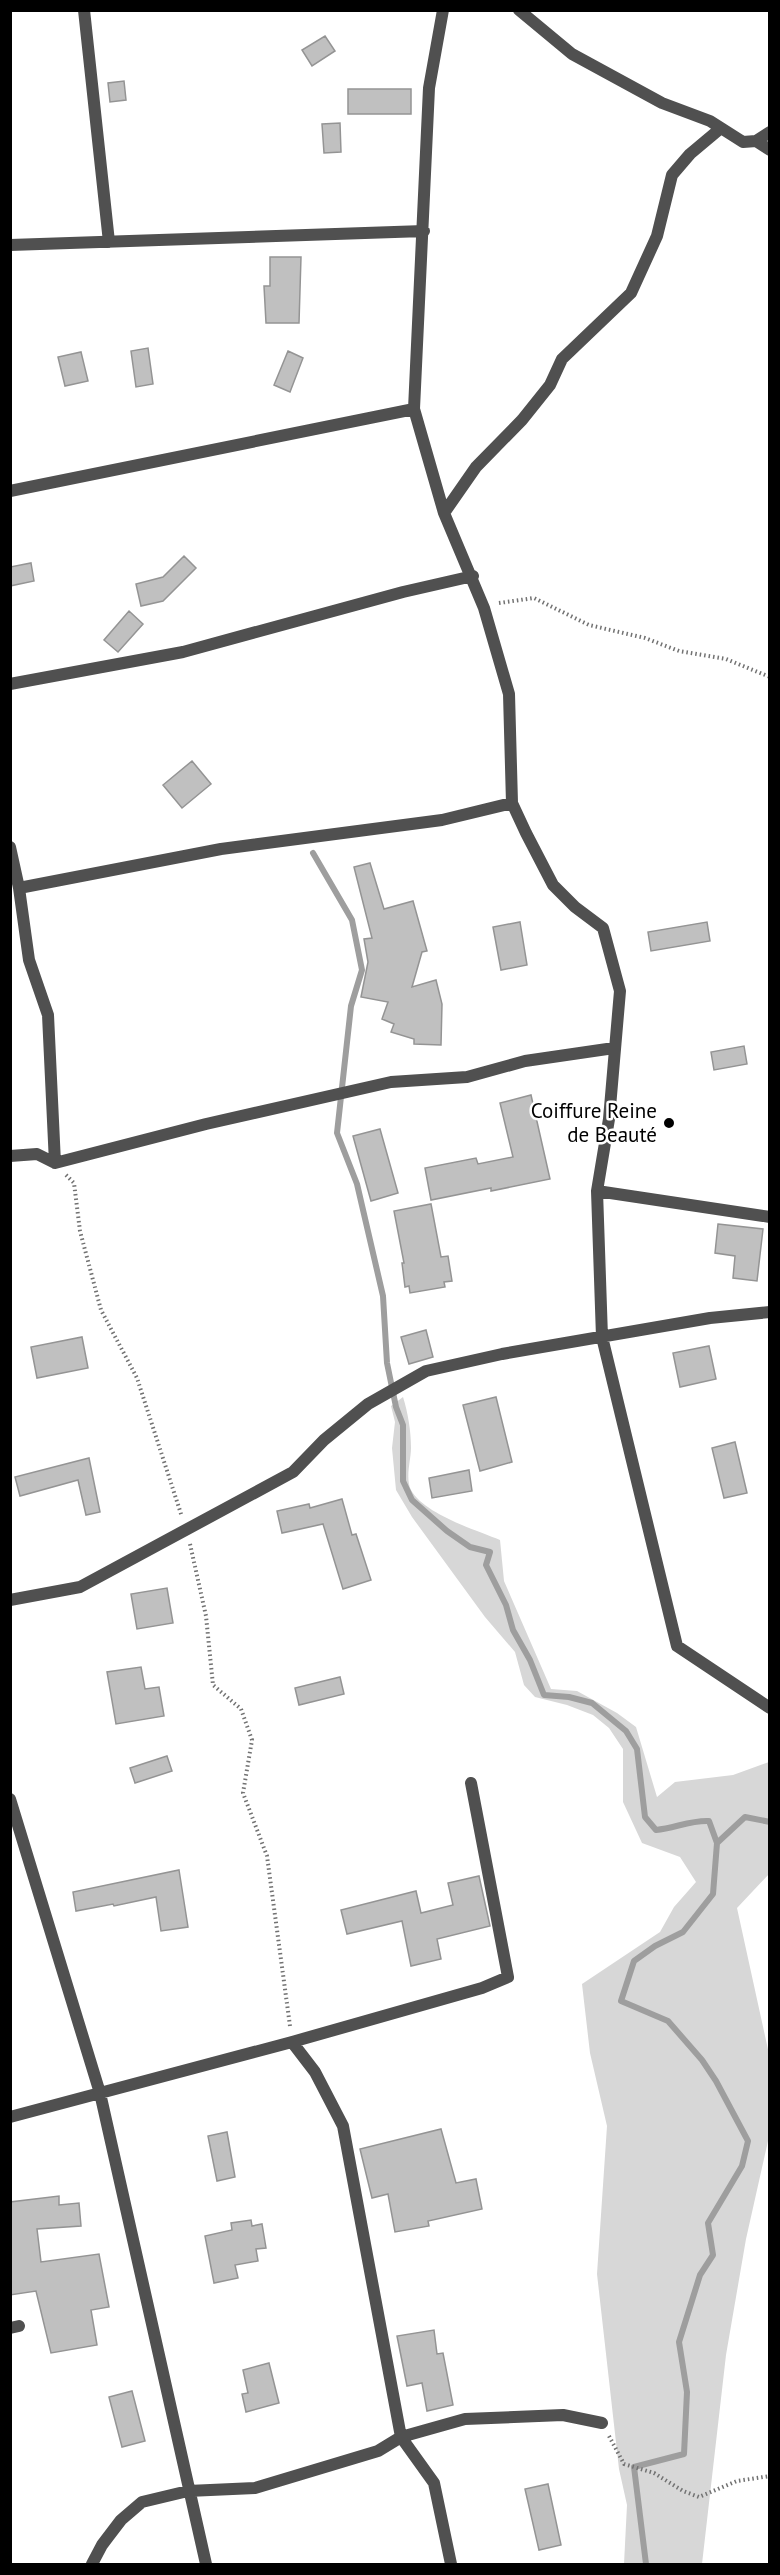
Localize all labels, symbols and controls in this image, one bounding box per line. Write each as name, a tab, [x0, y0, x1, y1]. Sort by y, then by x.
place label: Coiffure Reine de Beauté	[531, 1097, 657, 1148]
marker: Coiffure Reine de Beauté	[662, 1116, 676, 1130]

